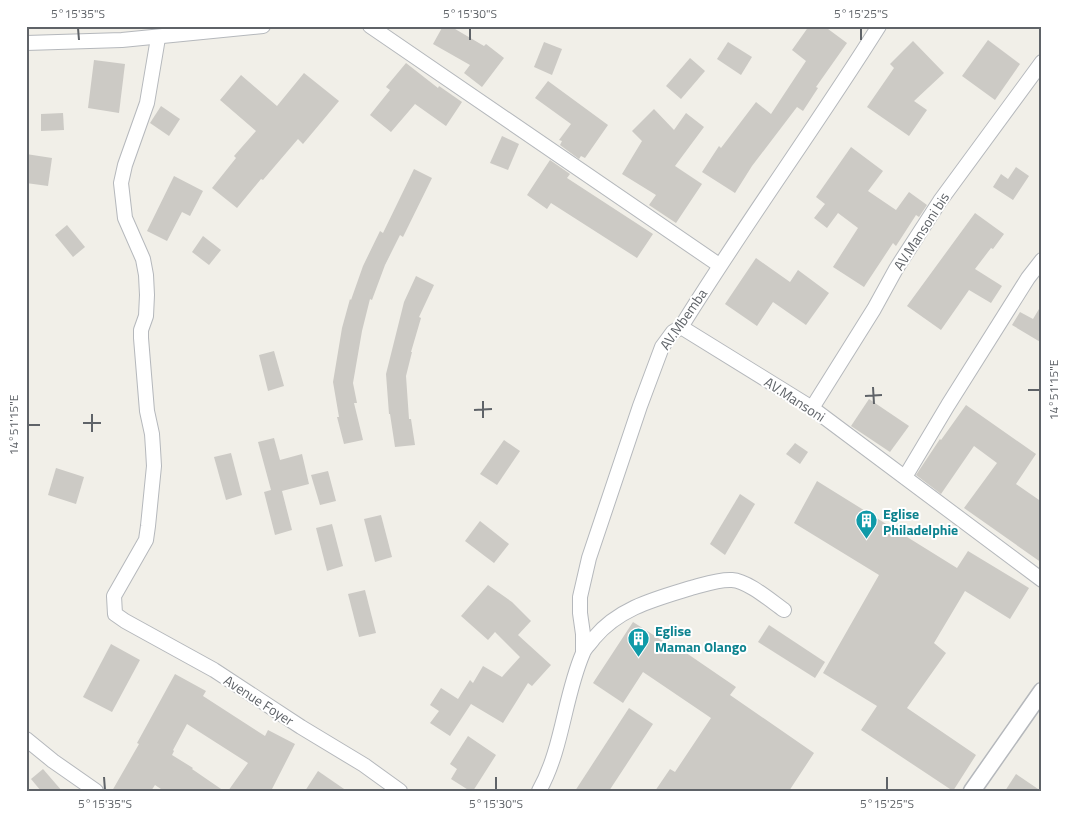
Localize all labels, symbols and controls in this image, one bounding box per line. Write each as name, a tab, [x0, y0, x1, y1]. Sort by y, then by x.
text: 5°15'35"S	[51, 4, 105, 23]
text: 5°15'30"S	[443, 4, 497, 23]
text: 5°15'25"S	[834, 4, 888, 23]
street label: AV.Mansoni bis	[888, 188, 954, 274]
street label: AV.Mbemba	[654, 284, 712, 354]
text: 14°51'15"E	[1044, 359, 1063, 420]
street label: AV.Mansoni	[760, 371, 830, 427]
text: 14°51'15"E	[4, 394, 23, 455]
place label: Eglise Philadelphie	[883, 503, 958, 540]
building icon: Eglise Philadelphie	[855, 509, 879, 540]
place label: Eglise Maman Olango	[655, 620, 747, 657]
building icon: Eglise Maman Olango	[627, 626, 651, 657]
street label: Avenue Foyer	[220, 669, 298, 731]
text: 5°15'35"S	[78, 794, 132, 813]
text: 5°15'30"S	[469, 794, 523, 813]
text: 5°15'25"S	[860, 794, 914, 813]

